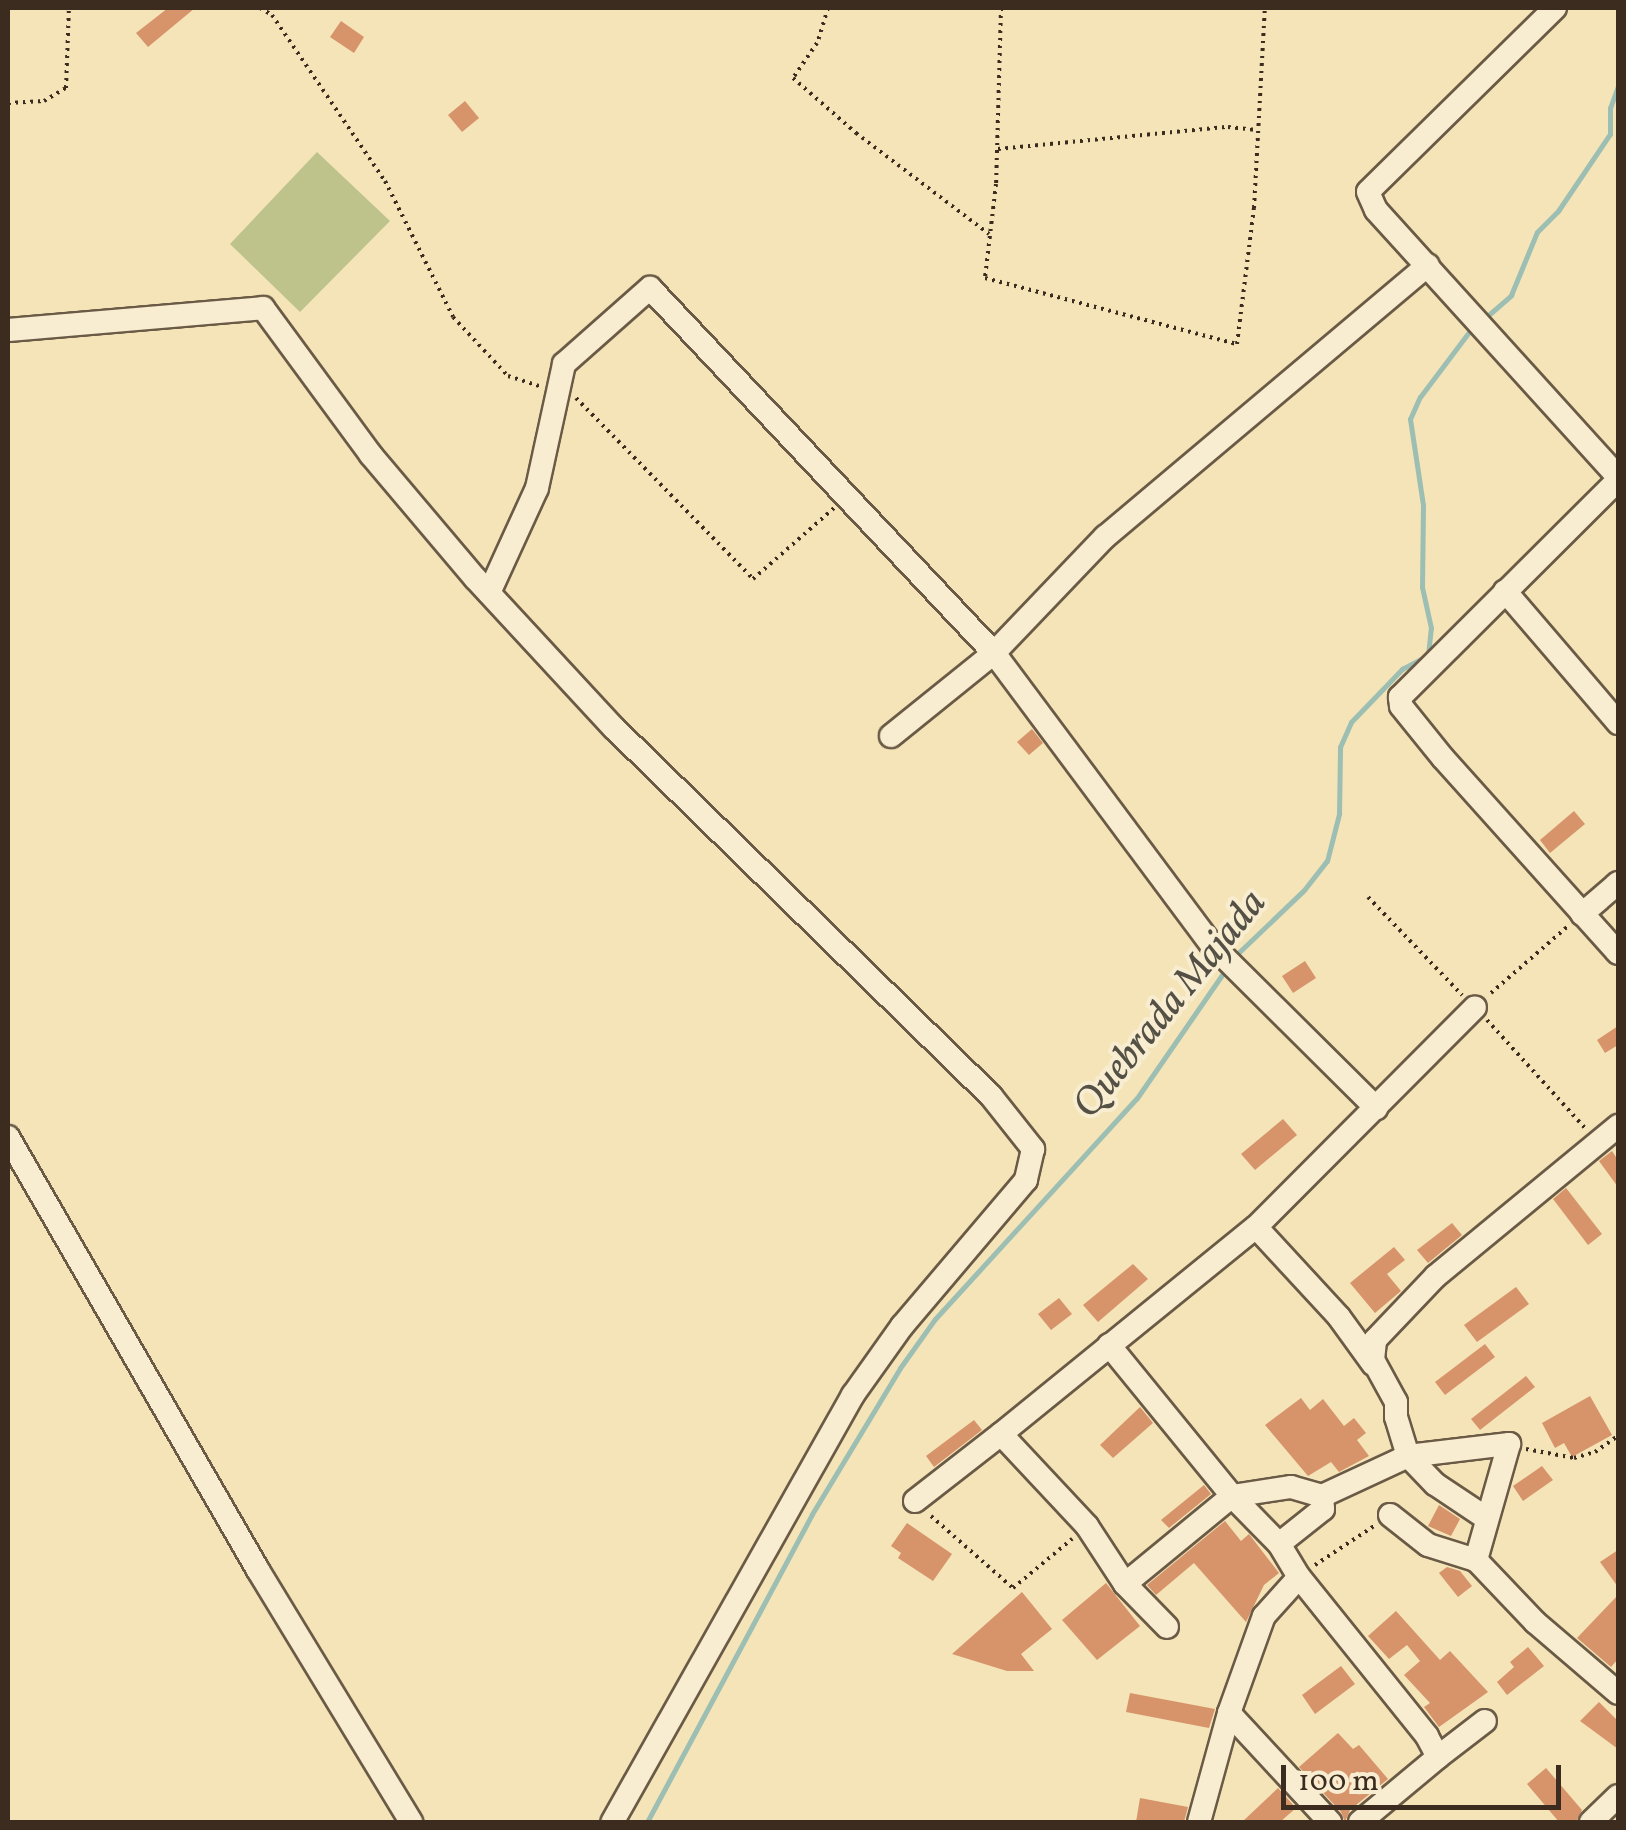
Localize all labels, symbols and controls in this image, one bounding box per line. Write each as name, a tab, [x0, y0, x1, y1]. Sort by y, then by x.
water label: Quebrada Majada	[1064, 881, 1278, 1129]
scale bar	[1286, 1745, 1566, 1807]
text: 100 m	[1298, 1761, 1379, 1803]

